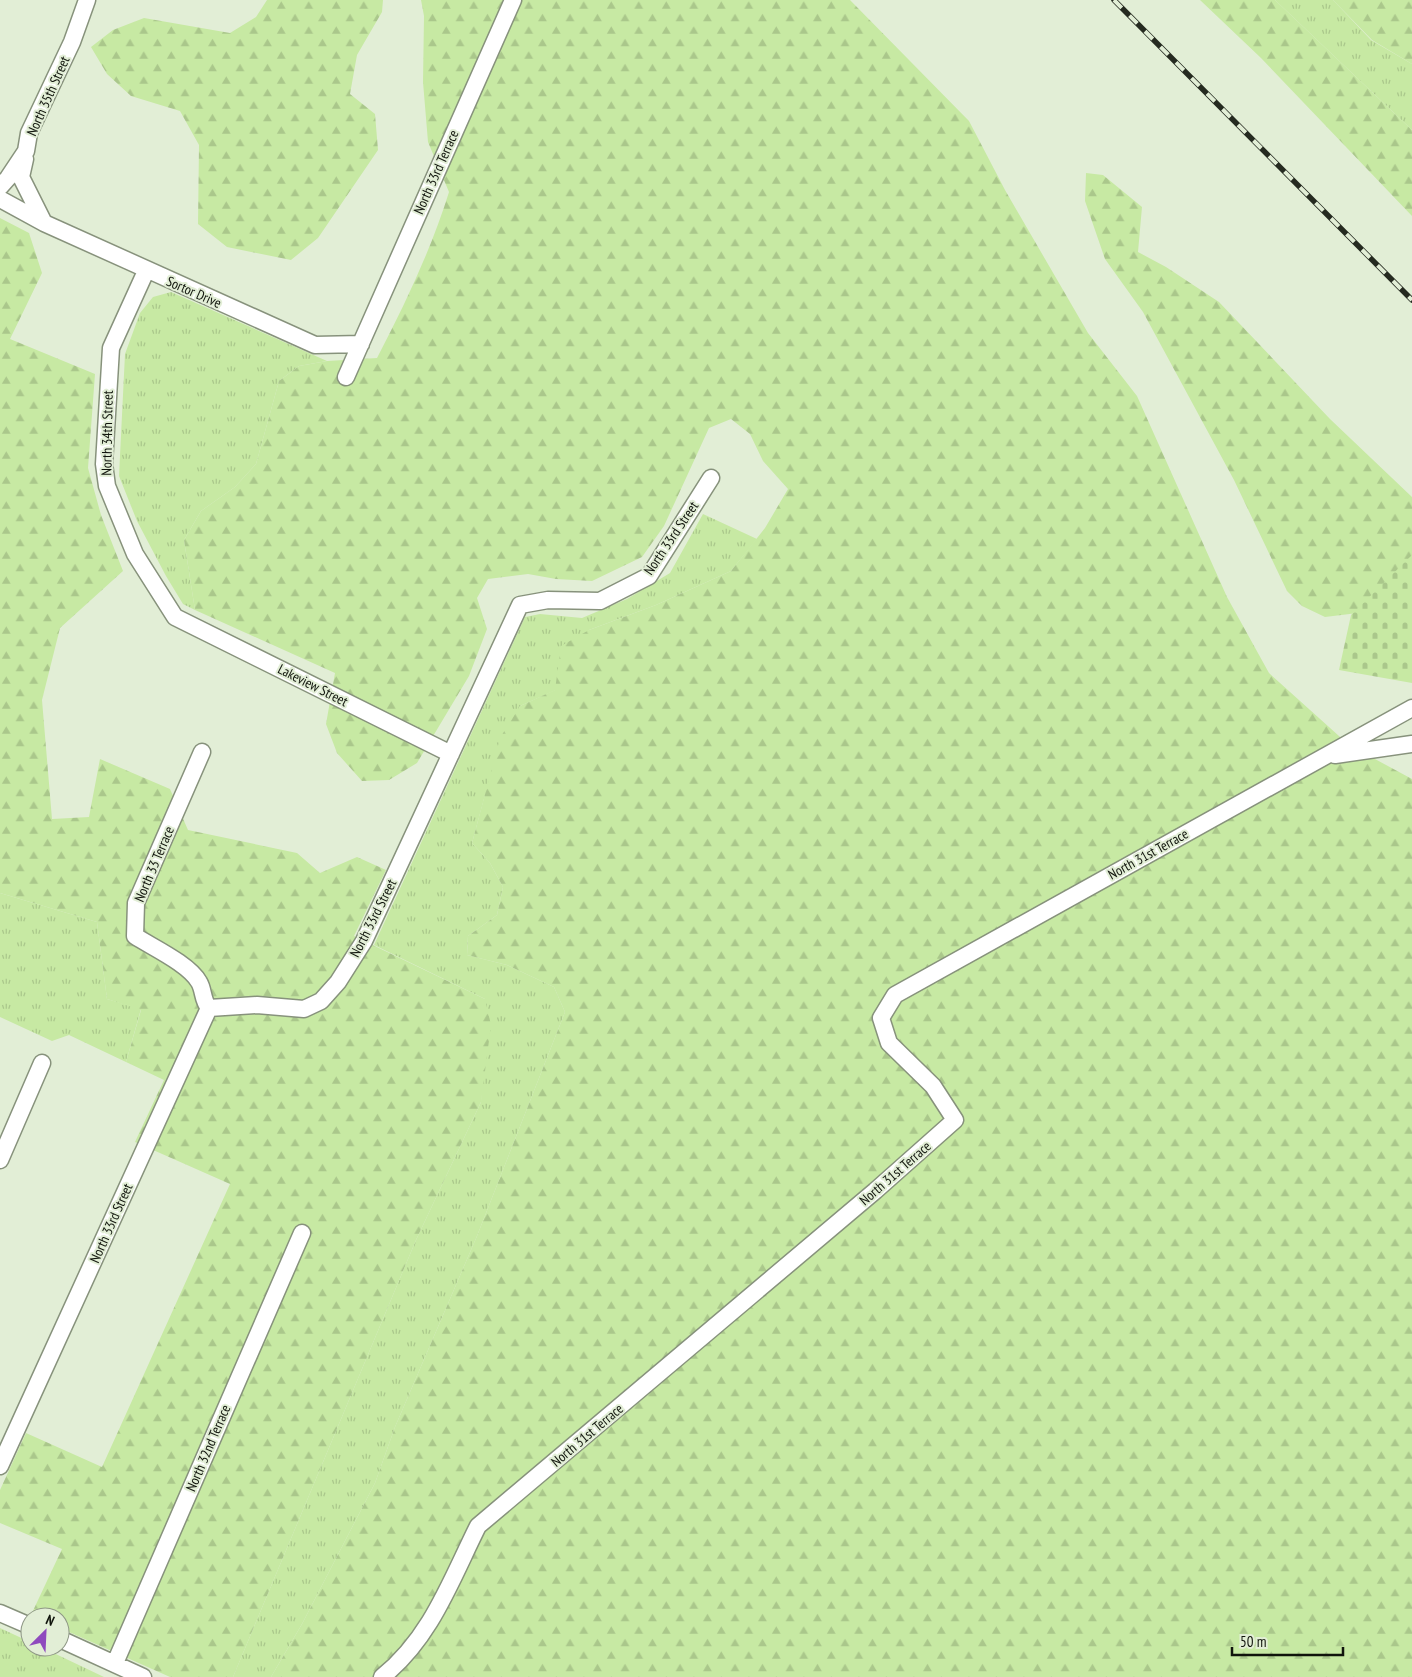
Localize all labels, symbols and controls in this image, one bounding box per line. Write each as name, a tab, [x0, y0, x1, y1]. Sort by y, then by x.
street label: North 35th Street	[22, 53, 74, 139]
street label: North 33rd Terrace	[409, 127, 463, 217]
street label: Sortor Drive	[164, 272, 224, 312]
street label: North 34th Street	[97, 390, 117, 476]
street label: North 33rd Street	[640, 498, 702, 578]
street label: Lakeview Street	[275, 660, 351, 710]
street label: North 33 Terrace	[130, 823, 178, 904]
street label: North 31st Terrace	[1105, 824, 1191, 883]
street label: North 33rd Street	[346, 876, 400, 960]
street label: North 31st Terrace	[856, 1137, 935, 1209]
street label: North 33rd Street	[85, 1180, 137, 1266]
street label: North 31st Terrace	[547, 1399, 627, 1470]
street label: North 32nd Terrace	[182, 1402, 234, 1494]
north arrow	[20, 1607, 70, 1657]
text: N	[43, 1610, 57, 1630]
scale bar	[1232, 1624, 1343, 1656]
text: 50 m	[1240, 1632, 1266, 1651]

